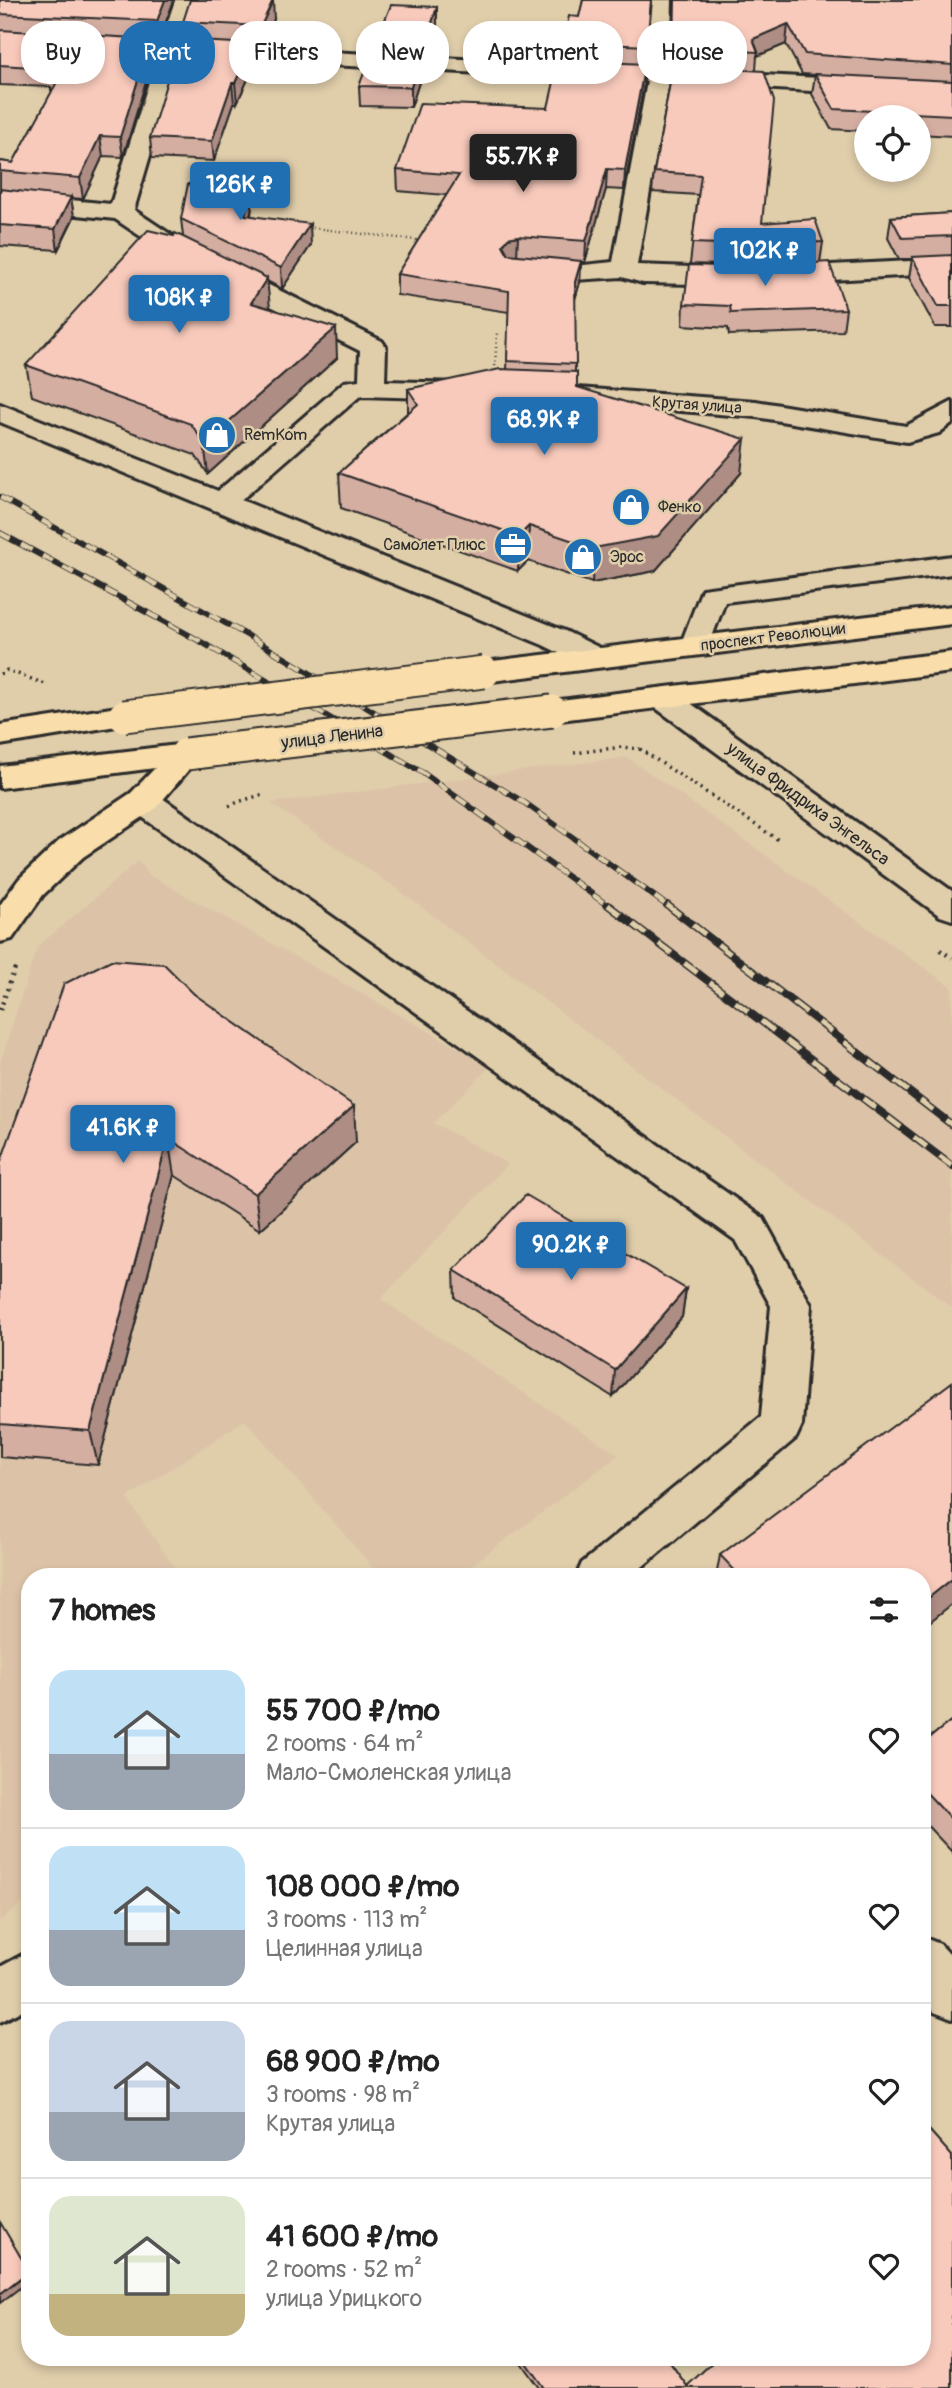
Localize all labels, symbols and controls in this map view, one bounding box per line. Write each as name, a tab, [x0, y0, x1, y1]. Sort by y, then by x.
chip: Buy	[21, 21, 105, 84]
chip: Rent	[119, 21, 215, 84]
chip: Filters	[229, 21, 342, 84]
chip: New	[356, 21, 449, 84]
chip: Apartment	[463, 21, 623, 84]
chip: House	[637, 21, 747, 84]
map controls	[854, 105, 931, 182]
button: locate	[854, 105, 931, 182]
pin: 55.7K ₽	[458, 134, 588, 194]
text: 55.7K ₽	[486, 142, 560, 171]
pin: 126K ₽	[183, 162, 297, 222]
text: 126K ₽	[206, 170, 274, 199]
pin: 102K ₽	[708, 229, 822, 288]
text: 102K ₽	[730, 236, 800, 265]
pin: 108K ₽	[122, 276, 236, 335]
text: 108K ₽	[145, 283, 213, 312]
street label: Крутая улица	[651, 392, 743, 418]
pin: 68.9K ₽	[479, 398, 609, 457]
text: 68.9K ₽	[507, 405, 581, 434]
shop icon: RemKom	[196, 414, 238, 456]
place label: RemKom	[244, 425, 307, 445]
shop icon: Фенко	[610, 486, 652, 528]
place label: Фенко	[658, 497, 702, 517]
office icon: Самолет Плюс	[492, 524, 534, 566]
place label: Самолет Плюс	[383, 535, 486, 555]
shop icon: Эрос	[562, 536, 604, 578]
place label: Эрос	[610, 547, 644, 567]
street label: проспект Революции	[699, 618, 847, 656]
street label: улица Ленина	[279, 719, 384, 755]
street label: улица Фридриха Энгельса	[721, 737, 894, 871]
pin: 41.6K ₽	[58, 1106, 188, 1165]
text: 41.6K ₽	[86, 1113, 160, 1142]
pin: 90.2K ₽	[506, 1222, 636, 1282]
text: 90.2K ₽	[532, 1230, 610, 1259]
icon: filters	[865, 1591, 903, 1629]
text: 7 homes	[49, 1592, 156, 1629]
text: 55 700 ₽/mo	[266, 1692, 440, 1729]
icon: home	[105, 1698, 189, 1782]
icon: heart	[865, 1721, 903, 1759]
text: 2 rooms · 64 m²	[266, 1729, 423, 1758]
text: Мало-Смоленская улица	[266, 1758, 511, 1787]
text: 108 000 ₽/mo	[266, 1868, 459, 1905]
icon: home	[105, 1874, 189, 1958]
icon: heart	[865, 1897, 903, 1935]
text: 3 rooms · 113 m²	[266, 1905, 427, 1934]
text: Целинная улица	[266, 1934, 423, 1963]
text: 68 900 ₽/mo	[266, 2043, 440, 2080]
icon: home	[105, 2049, 189, 2133]
icon: heart	[865, 2072, 903, 2110]
text: 3 rooms · 98 m²	[266, 2080, 420, 2109]
text: Крутая улица	[266, 2109, 395, 2138]
text: 41 600 ₽/mo	[266, 2218, 438, 2255]
icon: home	[105, 2224, 189, 2308]
icon: heart	[865, 2247, 903, 2285]
text: 2 rooms · 52 m²	[266, 2255, 422, 2284]
text: улица Урицкого	[266, 2284, 422, 2313]

